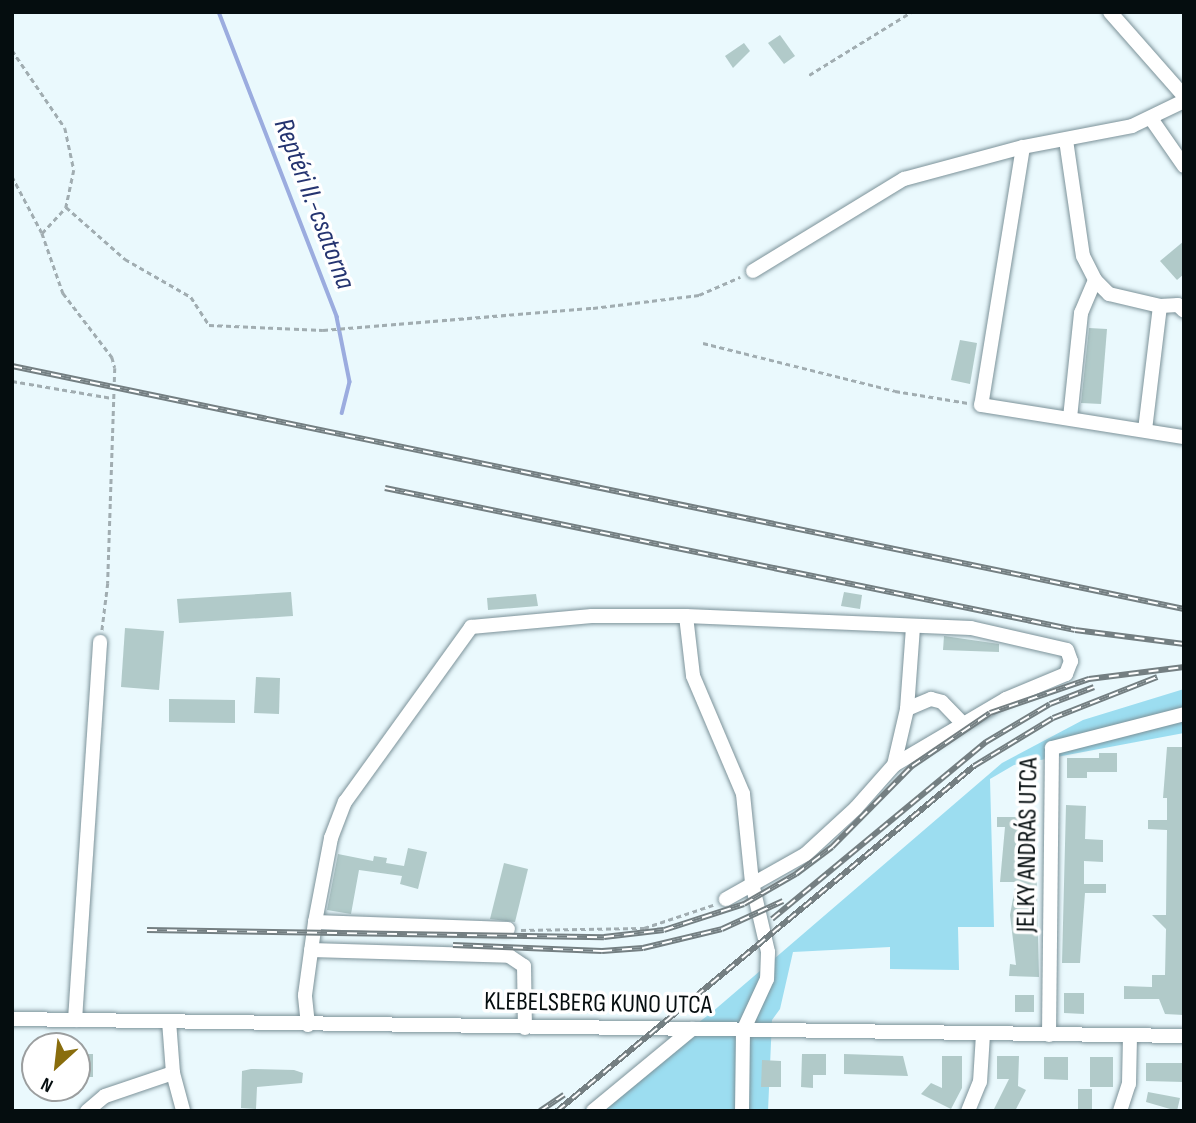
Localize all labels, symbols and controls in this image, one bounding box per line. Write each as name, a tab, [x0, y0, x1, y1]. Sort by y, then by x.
water label: Reptéri II.-csatorna	[266, 114, 362, 294]
street label: JELKY ANDRÁS UTCA	[1011, 757, 1045, 933]
street label: KLEBELSBERG KUNO UTCA	[484, 986, 712, 1022]
north arrow	[21, 1032, 91, 1102]
text: N	[37, 1072, 57, 1097]

